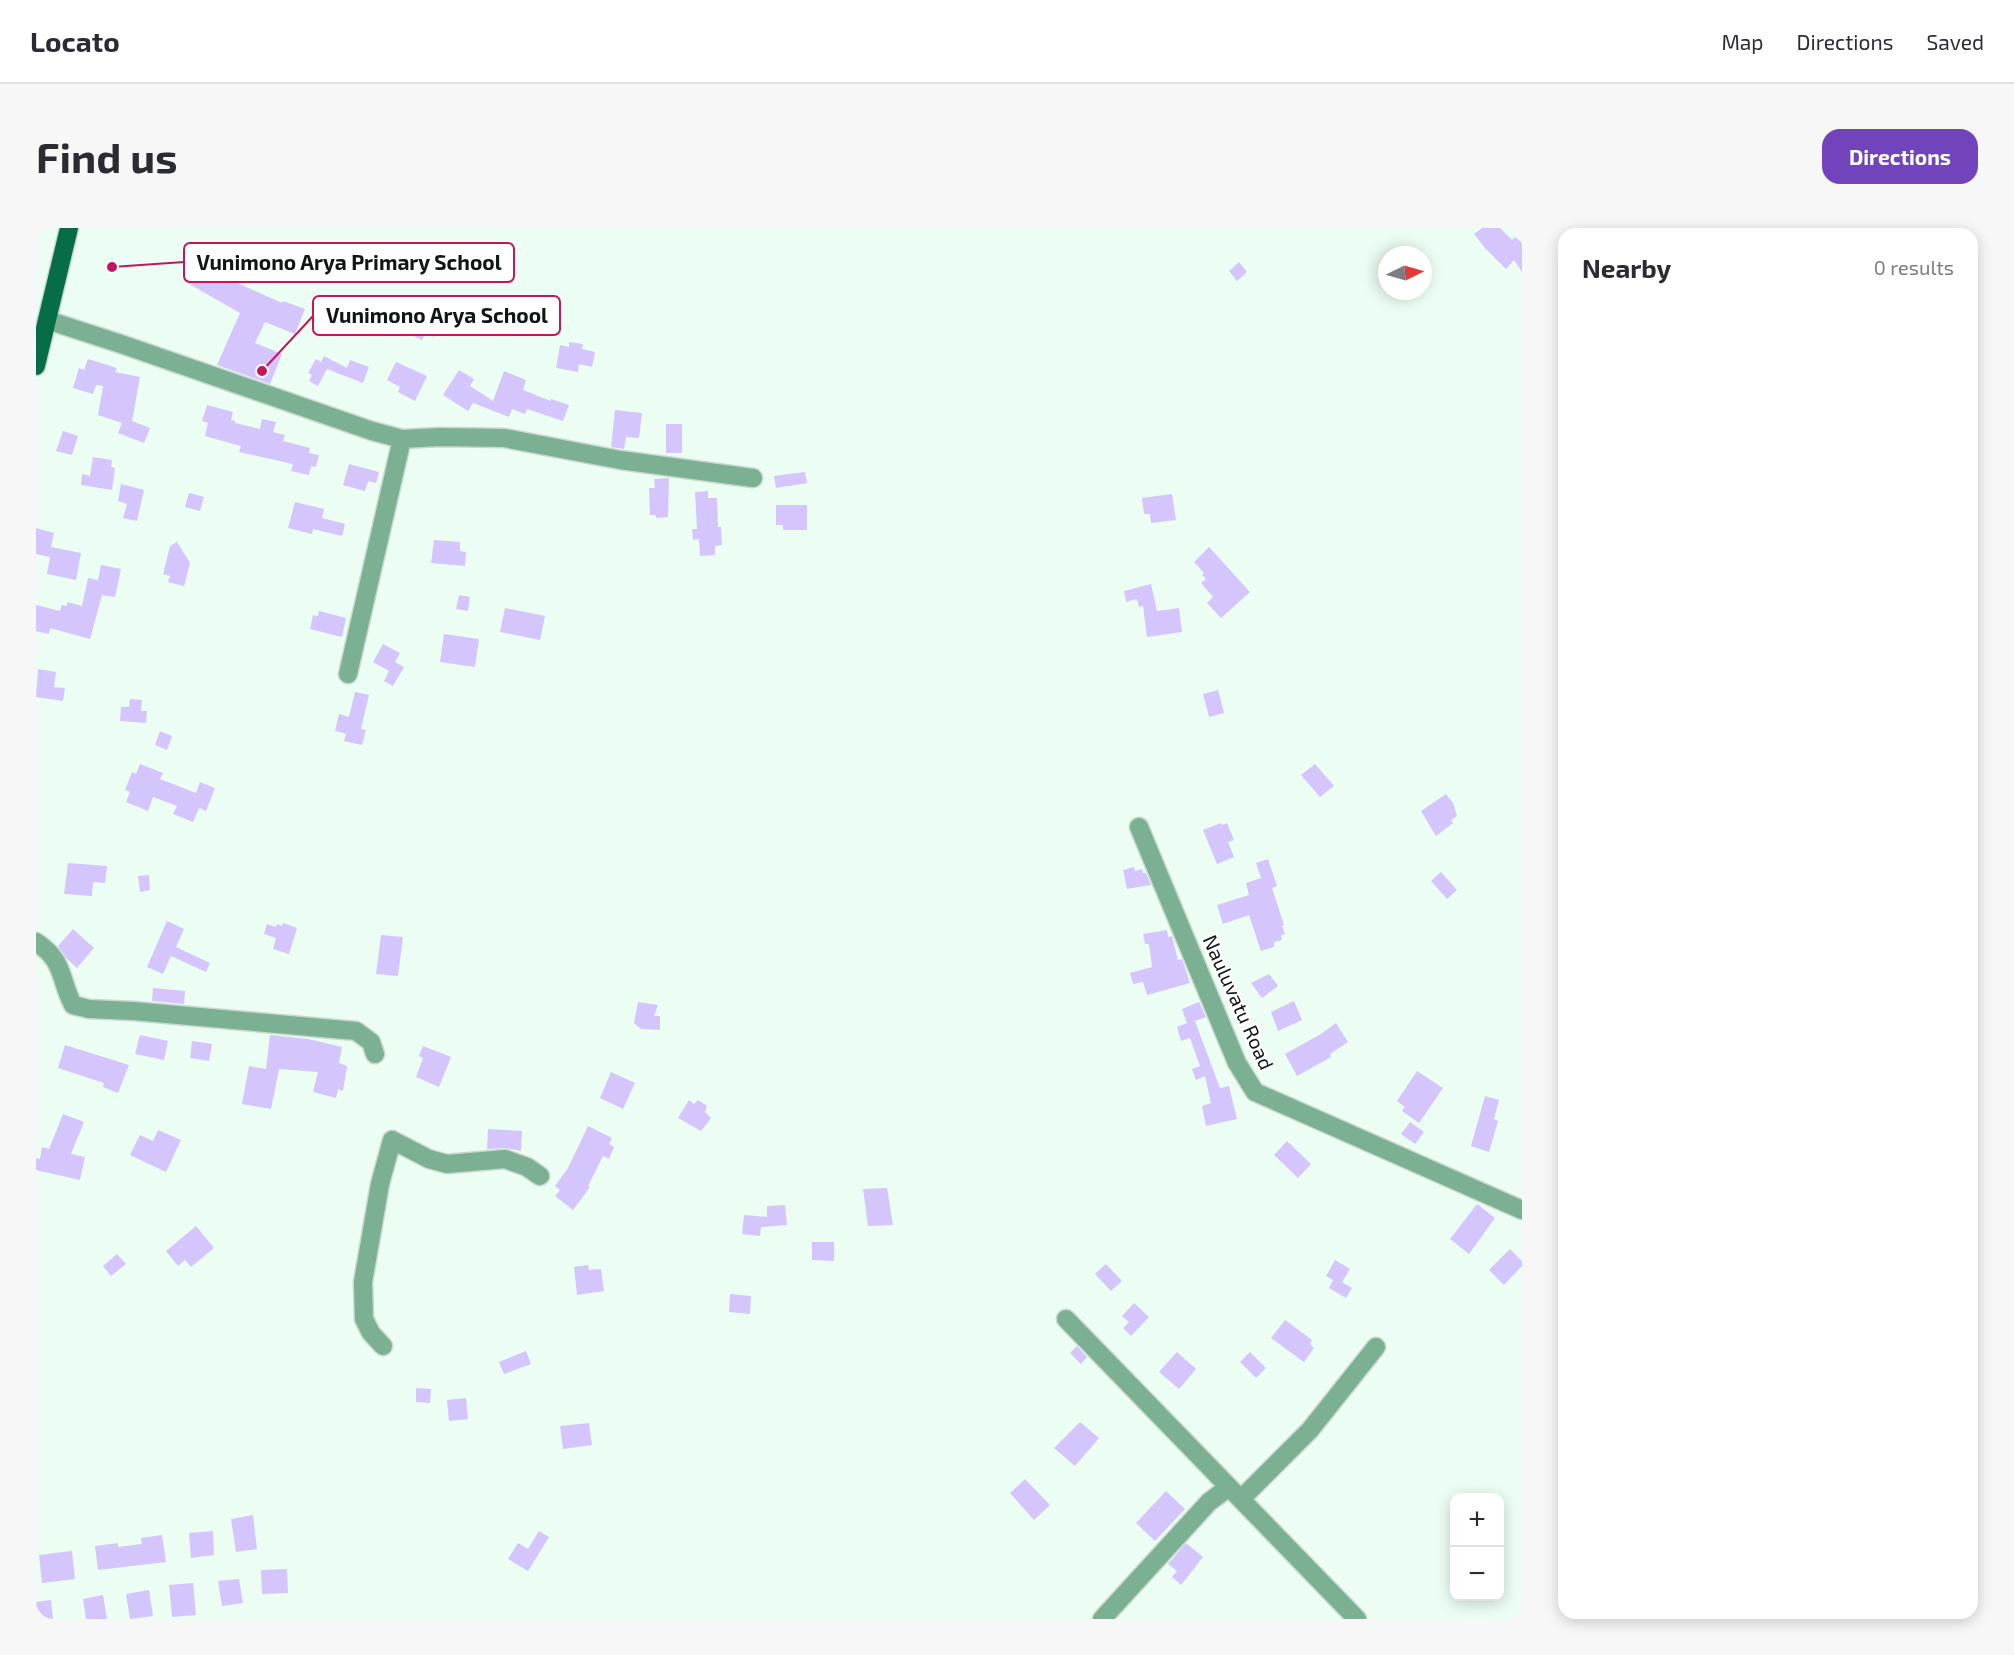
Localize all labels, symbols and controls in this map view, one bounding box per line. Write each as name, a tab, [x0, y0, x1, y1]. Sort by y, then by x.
text: Locato	[30, 24, 120, 58]
text: Map	[1721, 29, 1764, 54]
text: Directions	[1797, 29, 1893, 54]
text: Saved	[1926, 29, 1984, 54]
button: Directions	[1822, 129, 1978, 184]
text: Find us	[36, 131, 178, 181]
callout: Vunimono Arya Primary School	[184, 243, 514, 282]
north arrow	[1378, 246, 1432, 300]
text: Vunimono Arya Primary School	[196, 249, 502, 275]
text: Nearby	[1582, 252, 1671, 283]
text: 0 results	[1874, 255, 1954, 279]
callout: Vunimono Arya School	[313, 296, 560, 335]
text: Vunimono Arya School	[326, 302, 548, 328]
street label: Nauluvatu Road	[1199, 931, 1279, 1073]
map controls	[1450, 1493, 1504, 1601]
button: +	[1450, 1493, 1504, 1547]
button: −	[1450, 1547, 1504, 1601]

